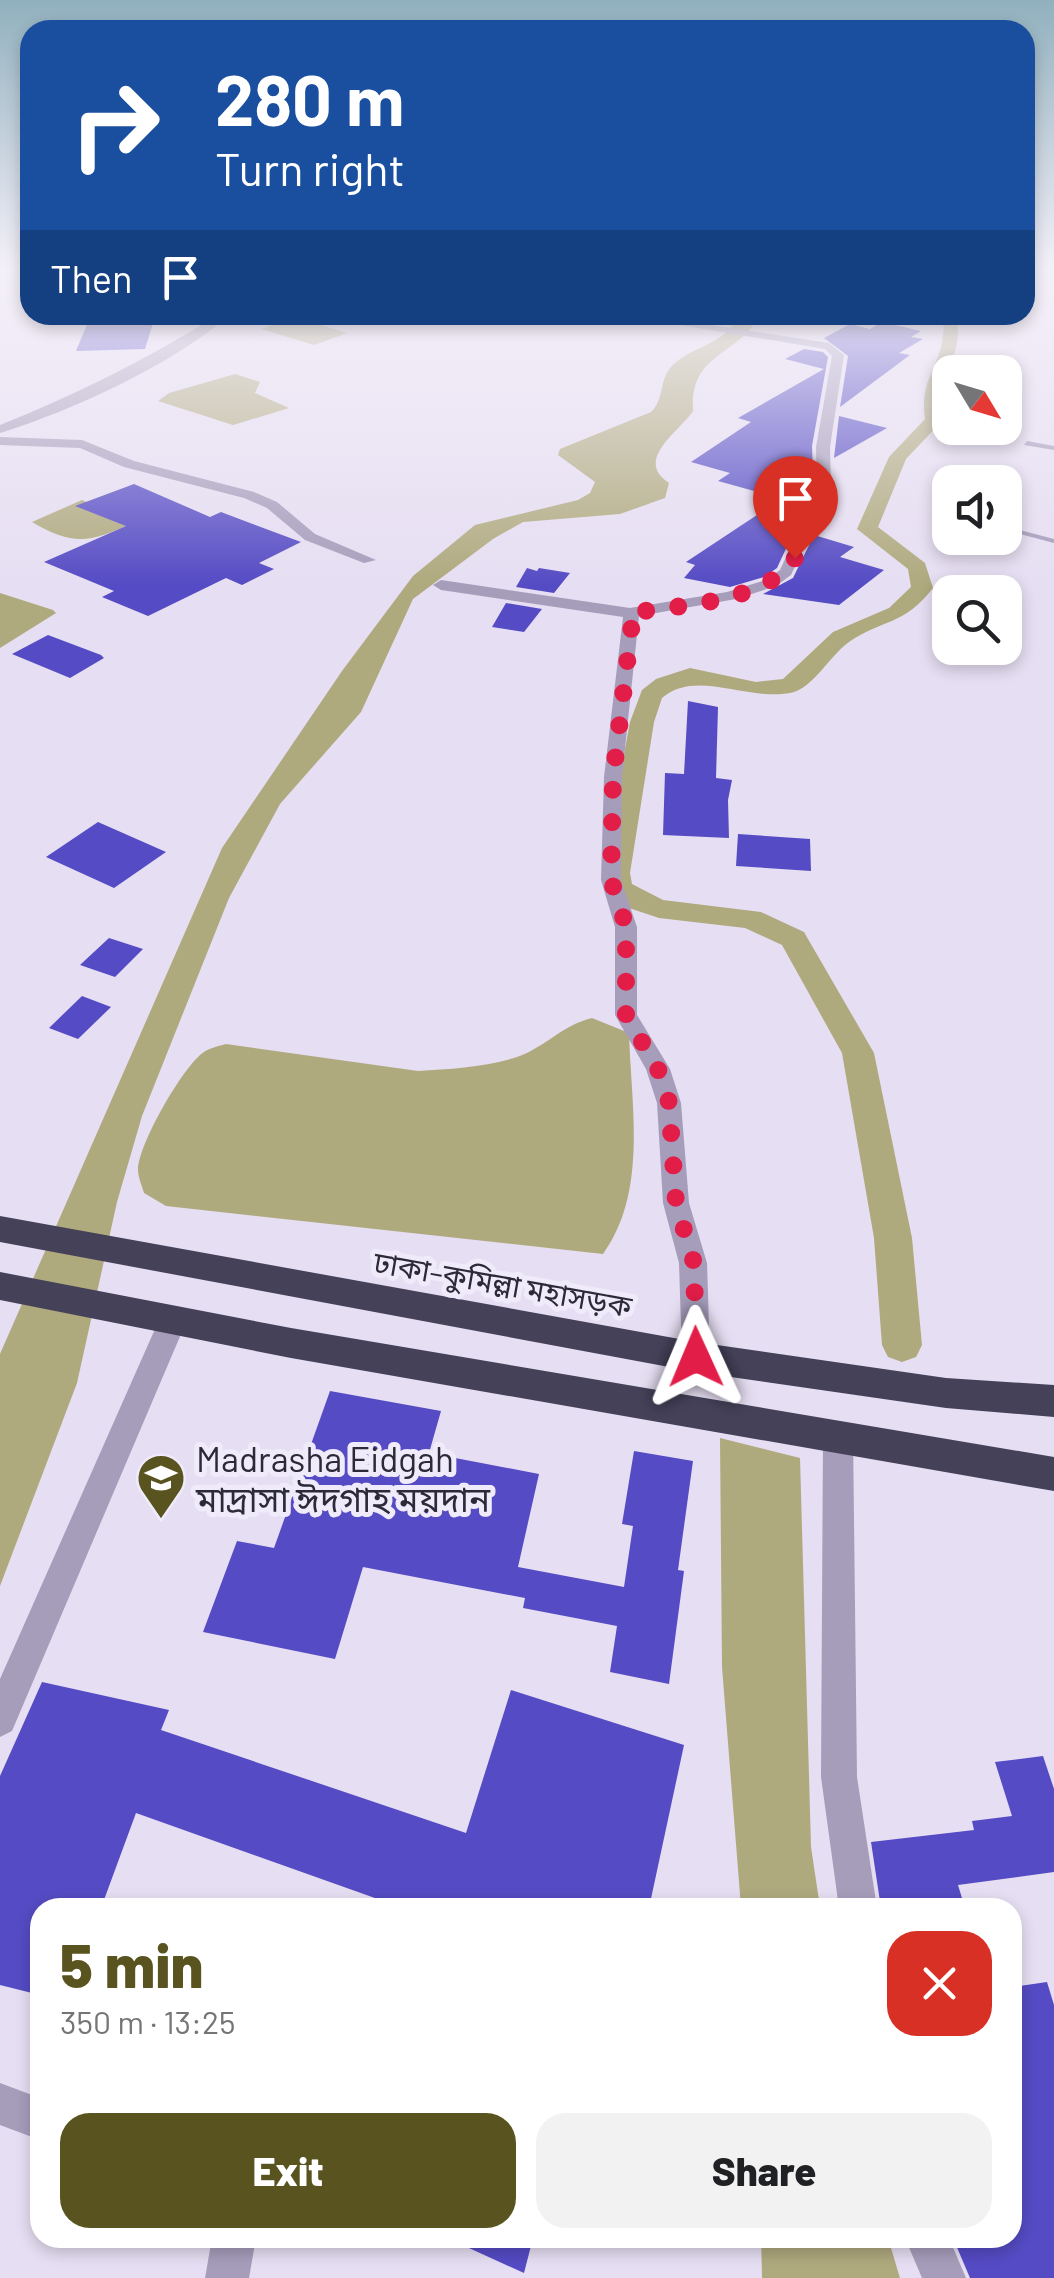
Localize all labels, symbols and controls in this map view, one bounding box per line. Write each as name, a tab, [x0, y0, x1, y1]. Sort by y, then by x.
text: 280 m	[215, 56, 404, 140]
icon: right	[50, 60, 180, 190]
text: Turn right	[215, 141, 405, 195]
icon: arrive	[153, 250, 208, 305]
text: Then	[50, 255, 133, 301]
north arrow	[932, 355, 1022, 445]
map controls	[932, 355, 1022, 665]
pin	[753, 456, 838, 559]
button: sound	[932, 465, 1022, 555]
icon: arrive	[768, 471, 823, 526]
button: search	[932, 575, 1022, 665]
street label: ঢাকা–কুমিল্লা মহাসড়ক	[370, 1242, 636, 1325]
position arrow	[644, 1305, 748, 1409]
place label: Madrasha Eidgah মাদ্রাসা ঈদগাহ ময়দান	[195, 1437, 491, 1519]
school or university icon: Madrasha Eidgah মাদ্রাসা ঈদগাহ ময়দান	[135, 1452, 187, 1520]
text: 5 min	[60, 1928, 203, 2000]
button: close	[887, 1931, 992, 2036]
text: 350 m · 13:25	[60, 2002, 236, 2040]
button: Exit	[60, 2113, 516, 2228]
button: Share	[536, 2113, 992, 2228]

